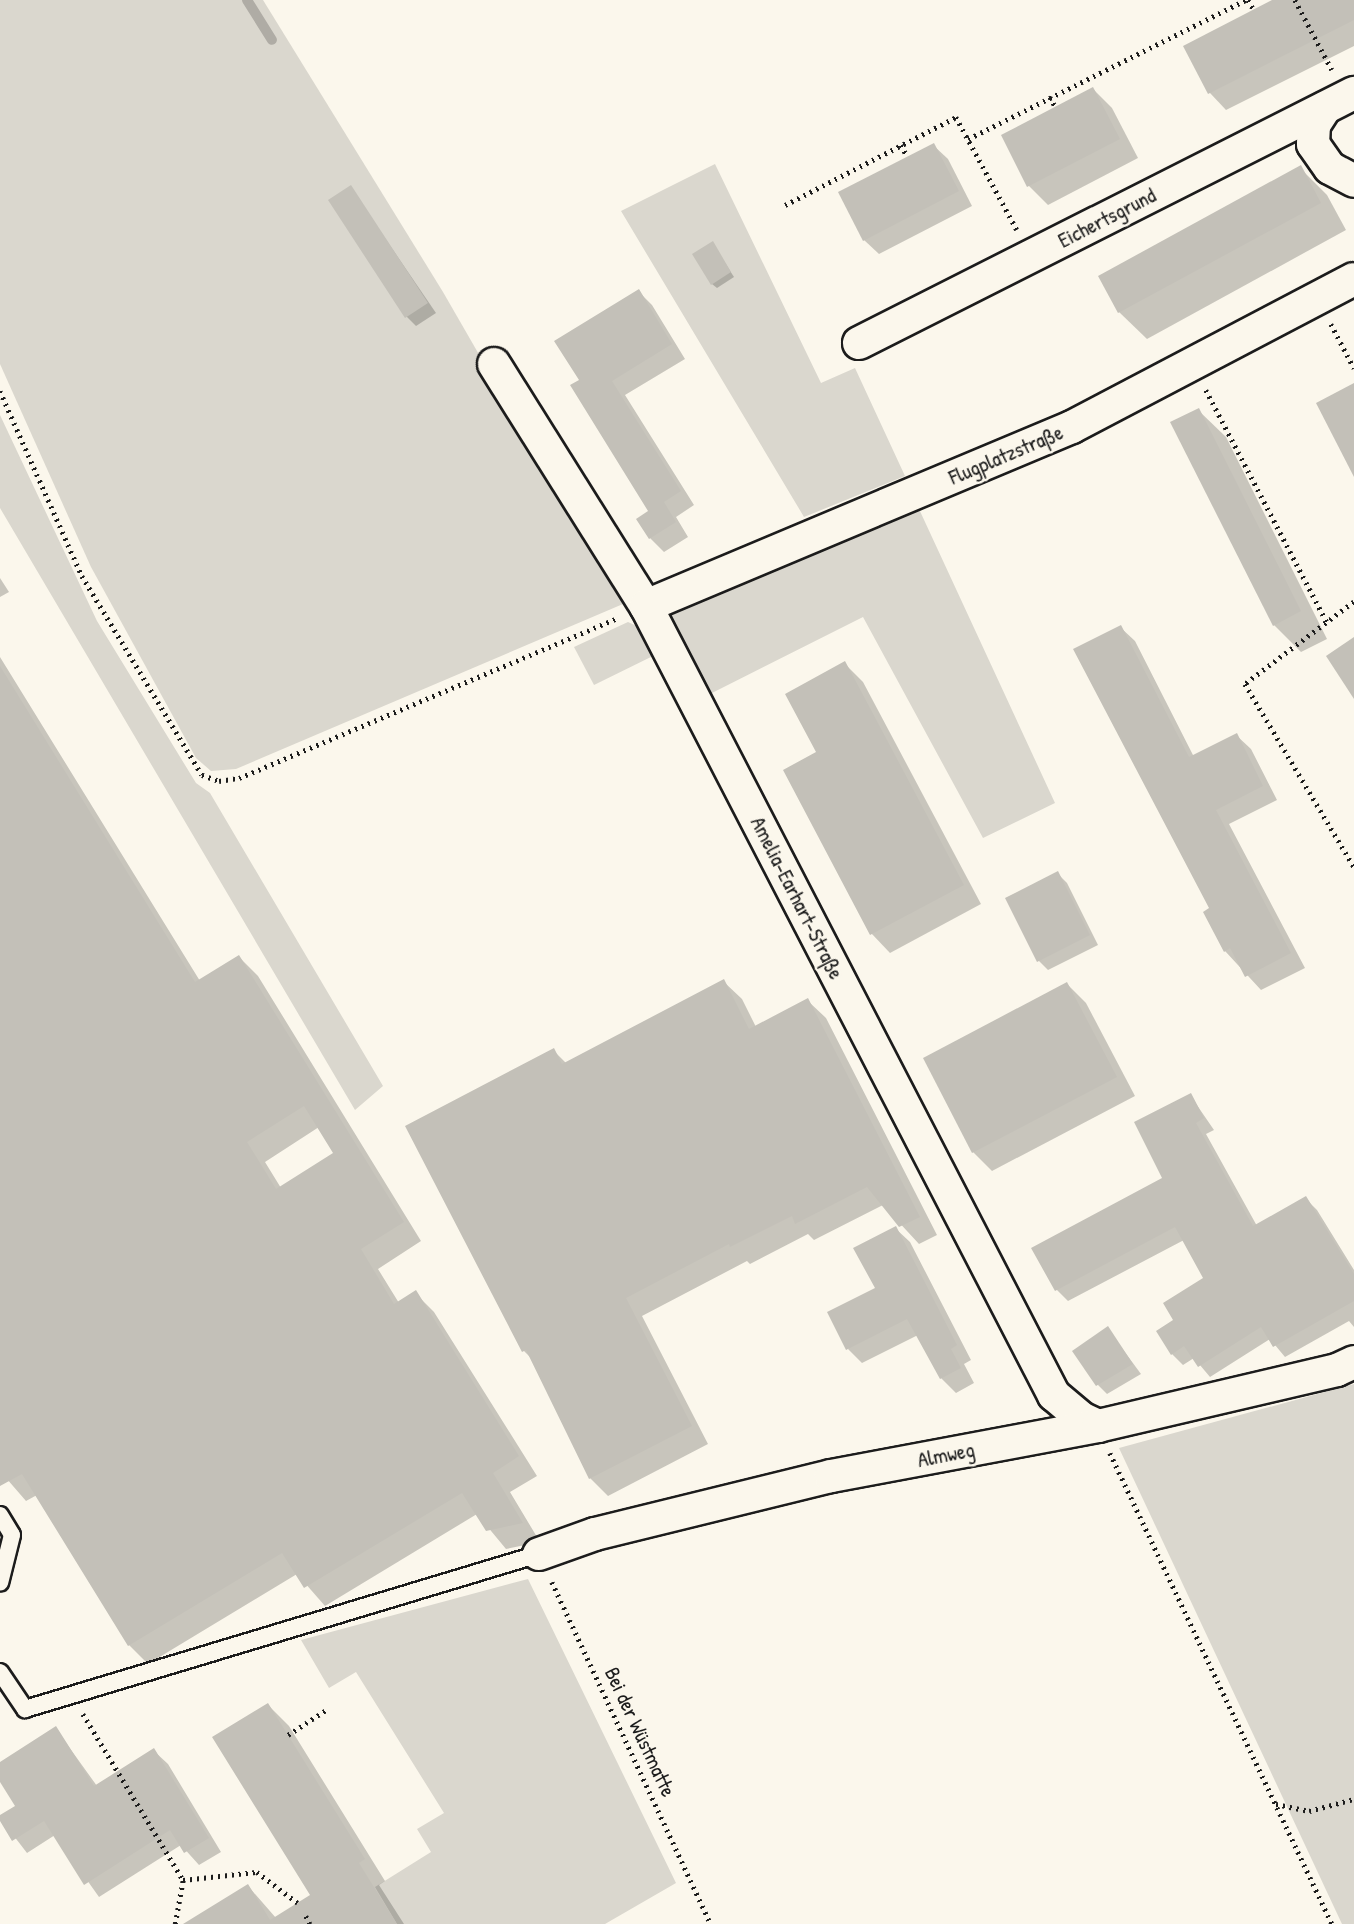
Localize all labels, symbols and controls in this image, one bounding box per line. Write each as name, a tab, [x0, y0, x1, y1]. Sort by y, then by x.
street label: Eichertsgrund	[1054, 183, 1160, 253]
street label: Flugplatzstraße	[945, 420, 1067, 490]
street label: Amelia-Earhart-Straße	[745, 813, 849, 983]
street label: Almweg	[915, 1437, 977, 1473]
street label: Bei der Wüstmatte	[599, 1663, 681, 1801]

